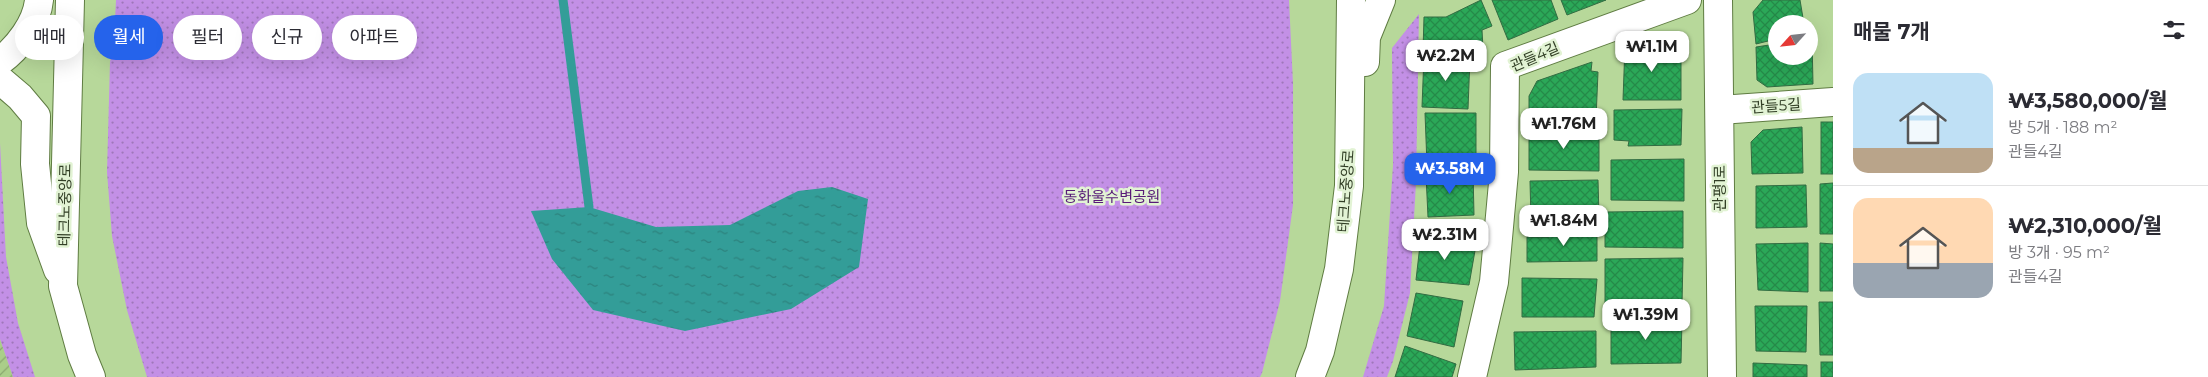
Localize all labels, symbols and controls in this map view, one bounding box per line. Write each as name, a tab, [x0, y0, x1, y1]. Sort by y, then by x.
chip: 매매	[15, 15, 84, 60]
chip: 월세	[94, 15, 163, 60]
chip: 필터	[173, 15, 242, 60]
chip: 신규	[252, 15, 322, 60]
chip: 아파트	[332, 15, 417, 60]
north arrow	[1768, 15, 1818, 65]
map controls	[1768, 15, 1818, 65]
icon: filters	[2160, 16, 2188, 44]
text: 매물 7개	[1853, 19, 1930, 44]
pin: ₩1.1M	[1617, 30, 1687, 73]
text: ₩1.1M	[1626, 37, 1678, 56]
street label: 관들4길	[1507, 38, 1562, 75]
pin: ₩2.2M	[1411, 39, 1481, 82]
text: ₩2.2M	[1417, 46, 1475, 65]
text: ₩3,580,000/월	[2008, 88, 2168, 113]
icon: home	[1893, 93, 1953, 153]
street label: 관들5길	[1750, 94, 1802, 117]
pin: ₩1.76M	[1523, 108, 1605, 150]
text: ₩1.76M	[1531, 114, 1597, 133]
text: 방 5개 · 188 m²	[2008, 118, 2117, 137]
text: 관들4길	[2008, 142, 2063, 161]
street label: 테크노중앙로	[1333, 149, 1358, 233]
pin: ₩3.58M	[1409, 152, 1491, 195]
text: ₩3.58M	[1416, 159, 1484, 178]
street label: 테크노중앙로	[54, 163, 75, 247]
street label: 관평1로	[1710, 165, 1729, 211]
park label: 동화울수변공원	[1064, 187, 1160, 206]
pin: ₩1.84M	[1523, 204, 1605, 247]
text: ₩1.84M	[1530, 211, 1598, 230]
text: ₩2,310,000/월	[2008, 213, 2162, 238]
pin: ₩2.31M	[1404, 218, 1486, 261]
icon: home	[1893, 218, 1953, 278]
text: ₩2.31M	[1413, 225, 1477, 244]
text: 방 3개 · 95 m²	[2008, 243, 2110, 262]
text: 관들4길	[2008, 267, 2063, 286]
pin: ₩1.39M	[1605, 298, 1687, 341]
text: ₩1.39M	[1613, 305, 1679, 324]

